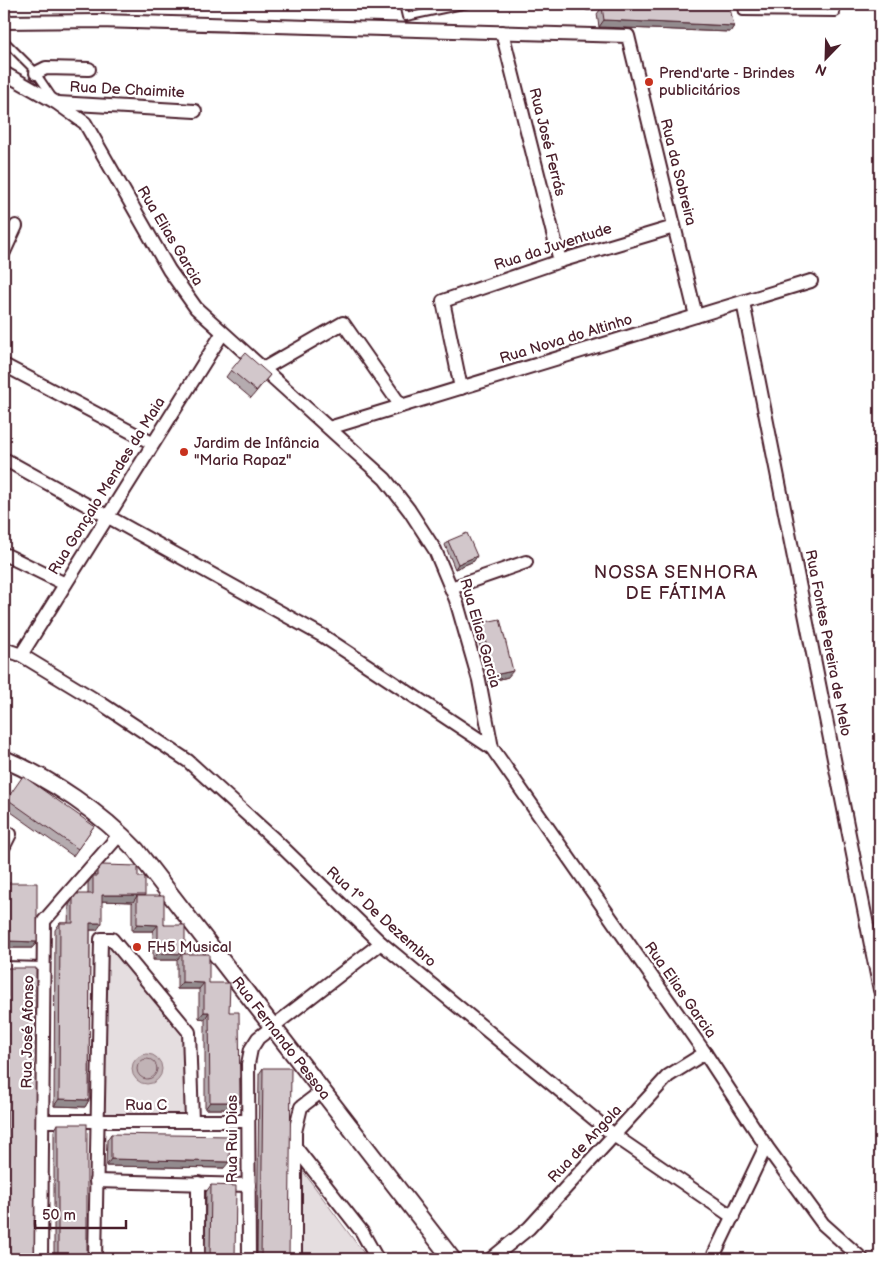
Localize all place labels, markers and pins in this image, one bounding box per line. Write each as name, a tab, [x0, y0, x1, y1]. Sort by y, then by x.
place label: Prend'arte - Brindes publicitários	[659, 64, 795, 100]
marker: Prend'arte - Brindes publicitários	[643, 76, 655, 88]
place label: Jardim de Infância "Maria Rapaz"	[194, 434, 319, 470]
marker: Jardim de Infância "Maria Rapaz"	[178, 446, 190, 458]
place label: FH5 Musical	[147, 938, 232, 957]
marker: FH5 Musical	[131, 941, 143, 953]

